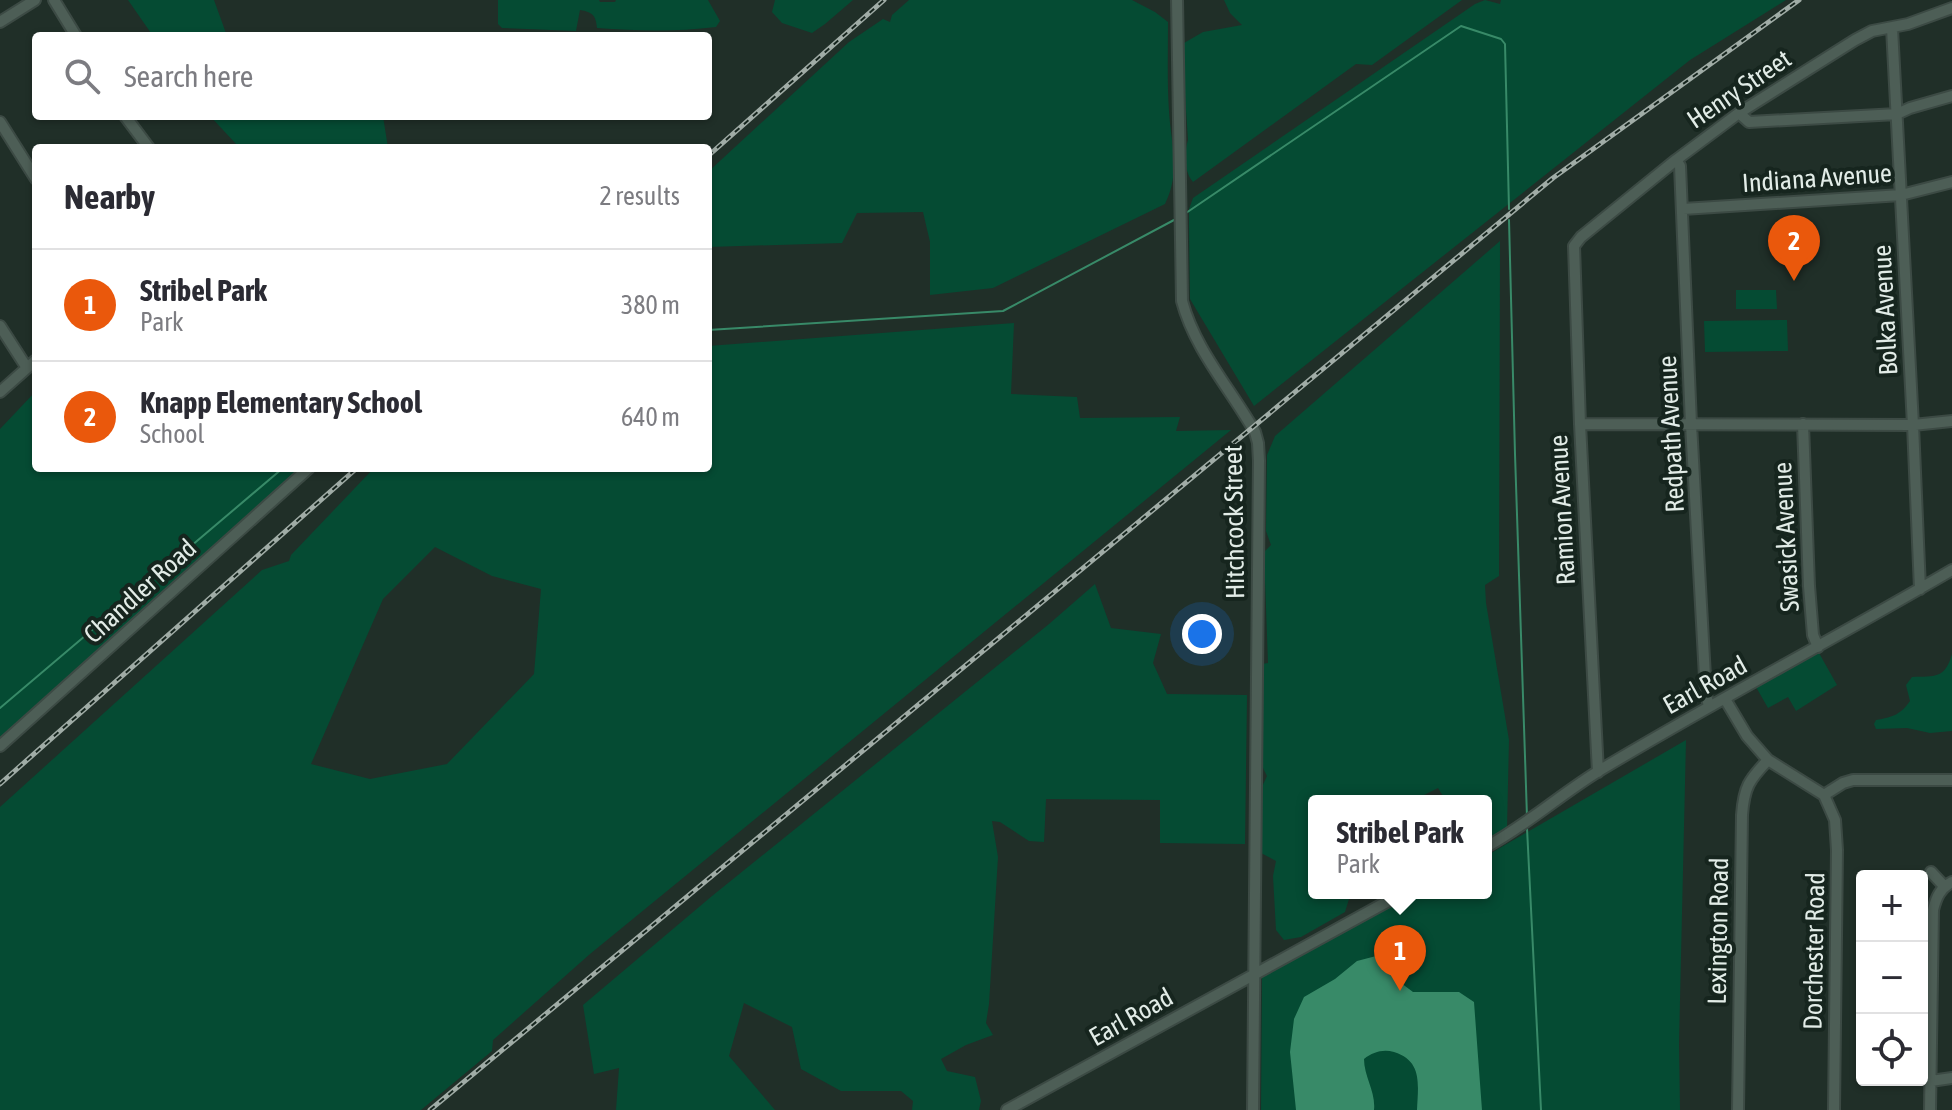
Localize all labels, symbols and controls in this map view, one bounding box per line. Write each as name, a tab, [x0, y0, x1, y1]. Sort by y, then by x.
search box	[32, 32, 712, 120]
street label: Henry Street	[1681, 43, 1797, 135]
icon: search	[60, 54, 104, 98]
text: Search here	[124, 59, 253, 93]
street label: Indiana Avenue	[1741, 158, 1893, 198]
text: Nearby	[64, 177, 155, 216]
text: 2 results	[599, 181, 680, 211]
pin: 2	[1768, 215, 1820, 281]
street label: Bolka Avenue	[1867, 244, 1903, 376]
text: Stribel Park	[140, 273, 267, 307]
text: 1	[84, 290, 96, 320]
text: 380 m	[621, 290, 680, 320]
text: Park	[140, 307, 183, 337]
street label: Redpath Avenue	[1652, 355, 1690, 513]
text: Knapp Elementary School	[140, 385, 422, 419]
text: 2	[84, 402, 96, 432]
text: 640 m	[621, 402, 680, 432]
text: School	[140, 419, 204, 449]
street label: Ramion Avenue	[1543, 434, 1581, 586]
street label: Hitchcock Street	[1218, 445, 1250, 599]
street label: Swasick Avenue	[1767, 461, 1805, 613]
street label: Chandler Road	[78, 533, 202, 649]
your location	[1182, 614, 1222, 654]
street label: Earl Road	[1658, 650, 1752, 720]
popup	[1308, 795, 1492, 899]
text: Stribel Park	[1337, 815, 1464, 849]
text: Park	[1337, 849, 1380, 879]
street label: Lexington Road	[1702, 857, 1734, 1005]
map controls	[1856, 870, 1928, 1086]
button: +	[1856, 870, 1928, 942]
street label: Dorchester Road	[1798, 872, 1830, 1030]
pin: 1	[1374, 925, 1426, 991]
button: −	[1856, 942, 1928, 1014]
street label: Earl Road	[1084, 982, 1178, 1052]
button: locate	[1856, 1014, 1928, 1086]

